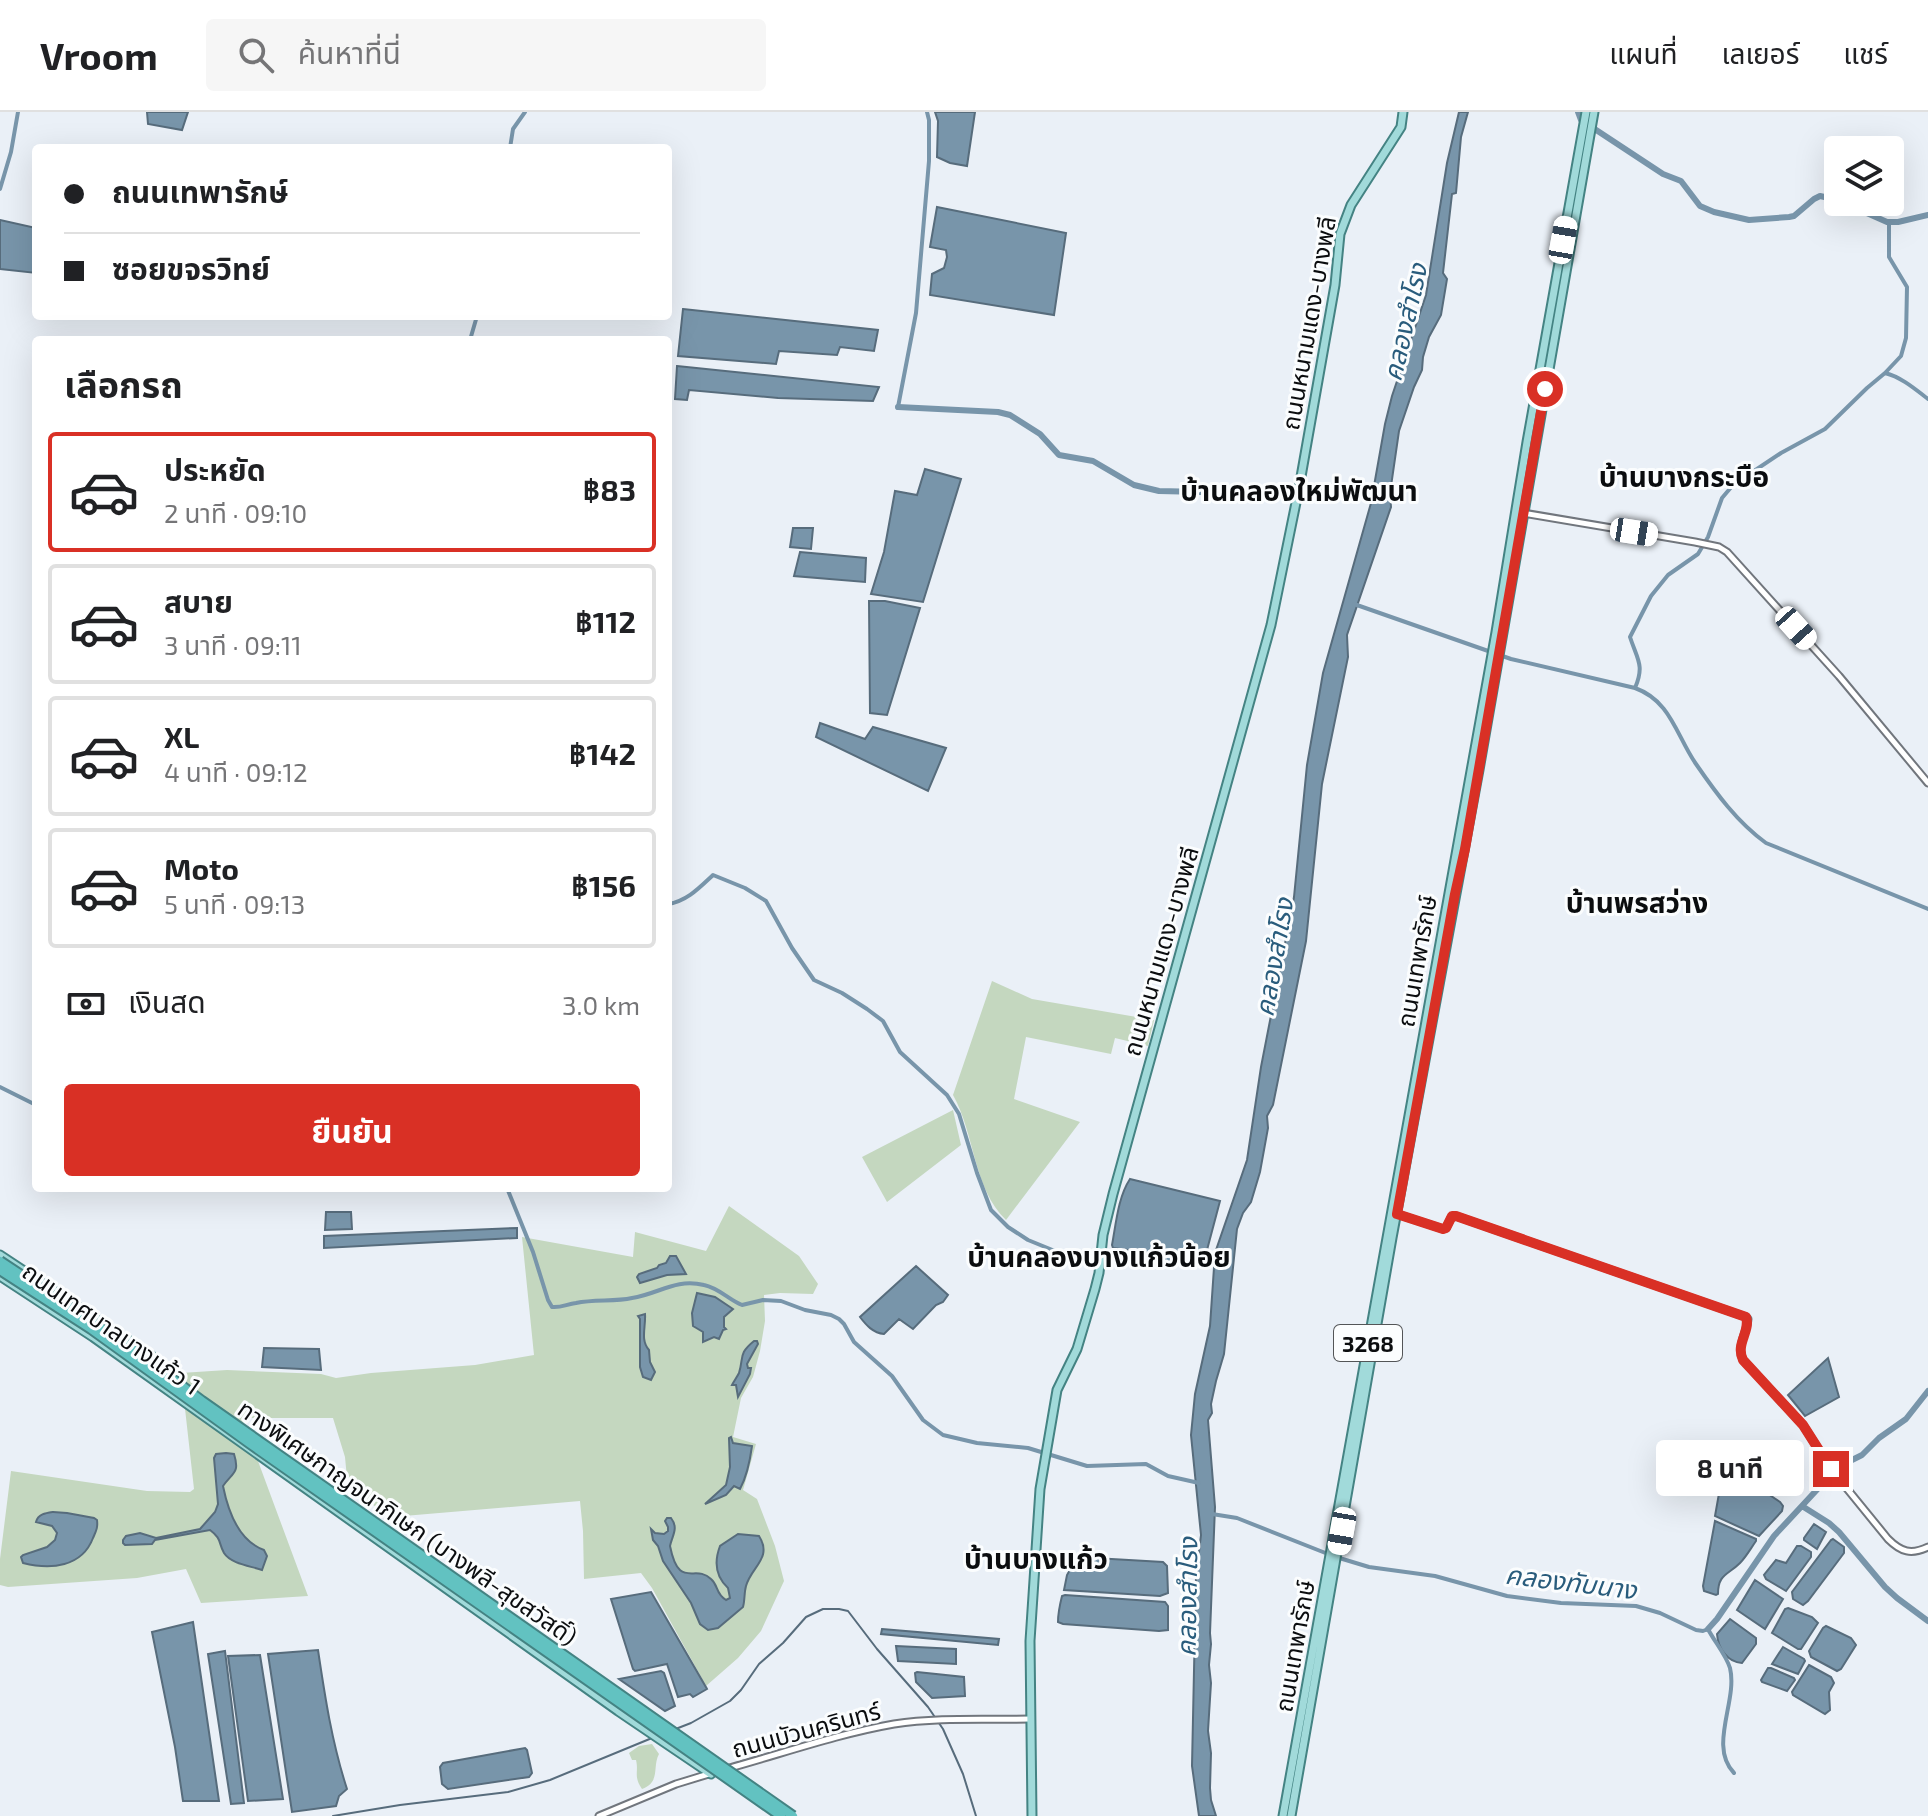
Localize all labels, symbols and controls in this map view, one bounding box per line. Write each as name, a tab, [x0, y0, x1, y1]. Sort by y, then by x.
search box	[206, 19, 766, 91]
text: Vroom	[40, 32, 158, 78]
icon: search	[234, 33, 278, 77]
text: ค้นหาที่นี่	[298, 34, 401, 70]
text: แผนที่	[1609, 36, 1678, 70]
text: เลเยอร์	[1722, 36, 1799, 70]
text: แชร์	[1843, 36, 1888, 70]
map controls	[1824, 136, 1904, 216]
button: layers	[1824, 136, 1904, 216]
text: ถนนเทพารักษ์	[112, 173, 288, 209]
street label: ถนนหนามแดง-บางพลี	[1275, 214, 1341, 432]
car	[1547, 214, 1579, 266]
text: ซอยขจรวิทย์	[112, 250, 270, 286]
water label: คลองสำโรง	[1375, 259, 1433, 384]
text: เลือกรถ	[64, 362, 183, 405]
route start	[1527, 371, 1563, 407]
text: ประหยัด	[164, 451, 266, 487]
icon: car	[68, 456, 140, 528]
district label: บ้านบางกระบือ	[1599, 459, 1769, 493]
text: ฿83	[583, 471, 636, 507]
district label: บ้านคลองใหม่พัฒนา	[1180, 473, 1418, 507]
text: 2 นาที · 09:10	[164, 497, 307, 528]
car	[1608, 516, 1660, 548]
text: สบาย	[164, 583, 233, 619]
icon: car	[68, 588, 140, 660]
car	[1771, 602, 1821, 654]
text: ฿112	[575, 603, 636, 639]
text: 3 นาที · 09:11	[164, 629, 302, 660]
text: XL	[164, 718, 199, 754]
icon: car	[68, 720, 140, 792]
text: ฿142	[569, 735, 636, 771]
text: 4 นาที · 09:12	[164, 756, 308, 787]
street label: ถนนหนามแดง-บางพลี	[1116, 843, 1204, 1059]
text: Moto	[164, 850, 239, 886]
icon: car	[68, 852, 140, 924]
text: ฿156	[571, 867, 636, 903]
district label: บ้านพรสว่าง	[1566, 885, 1708, 919]
text: 5 นาที · 09:13	[164, 888, 305, 919]
street label: ถนนเทพารักษ์	[1390, 893, 1442, 1029]
water label: คลองสำโรง	[1247, 894, 1299, 1019]
icon: cash	[64, 982, 108, 1026]
text: เงินสด	[128, 983, 206, 1019]
text: 3.0 km	[562, 989, 640, 1020]
button: ยืนยัน	[64, 1084, 640, 1176]
district label: บ้านคลองบางแก้วน้อย	[967, 1239, 1231, 1273]
street label: ถนนเทศบาลบางแก้ว 1	[17, 1256, 207, 1400]
road number: 3268	[1334, 1325, 1402, 1361]
street label: ทางพิเศษกาญจนาภิเษก (บางพลี-สุขสวัสดิ์)	[232, 1393, 583, 1652]
callout: 8 นาที	[1655, 1441, 1803, 1497]
route end	[1813, 1451, 1849, 1487]
text: 8 นาที	[1697, 1452, 1763, 1483]
car	[1326, 1505, 1358, 1557]
water label: คลองสำโรง	[1169, 1536, 1203, 1657]
district label: บ้านบางแก้ว	[964, 1541, 1108, 1575]
water label: คลองทับนาง	[1504, 1558, 1639, 1605]
street label: ถนนเทพารักษ์	[1268, 1578, 1320, 1714]
street label: ถนนบัวนครินทร์	[729, 1695, 884, 1763]

